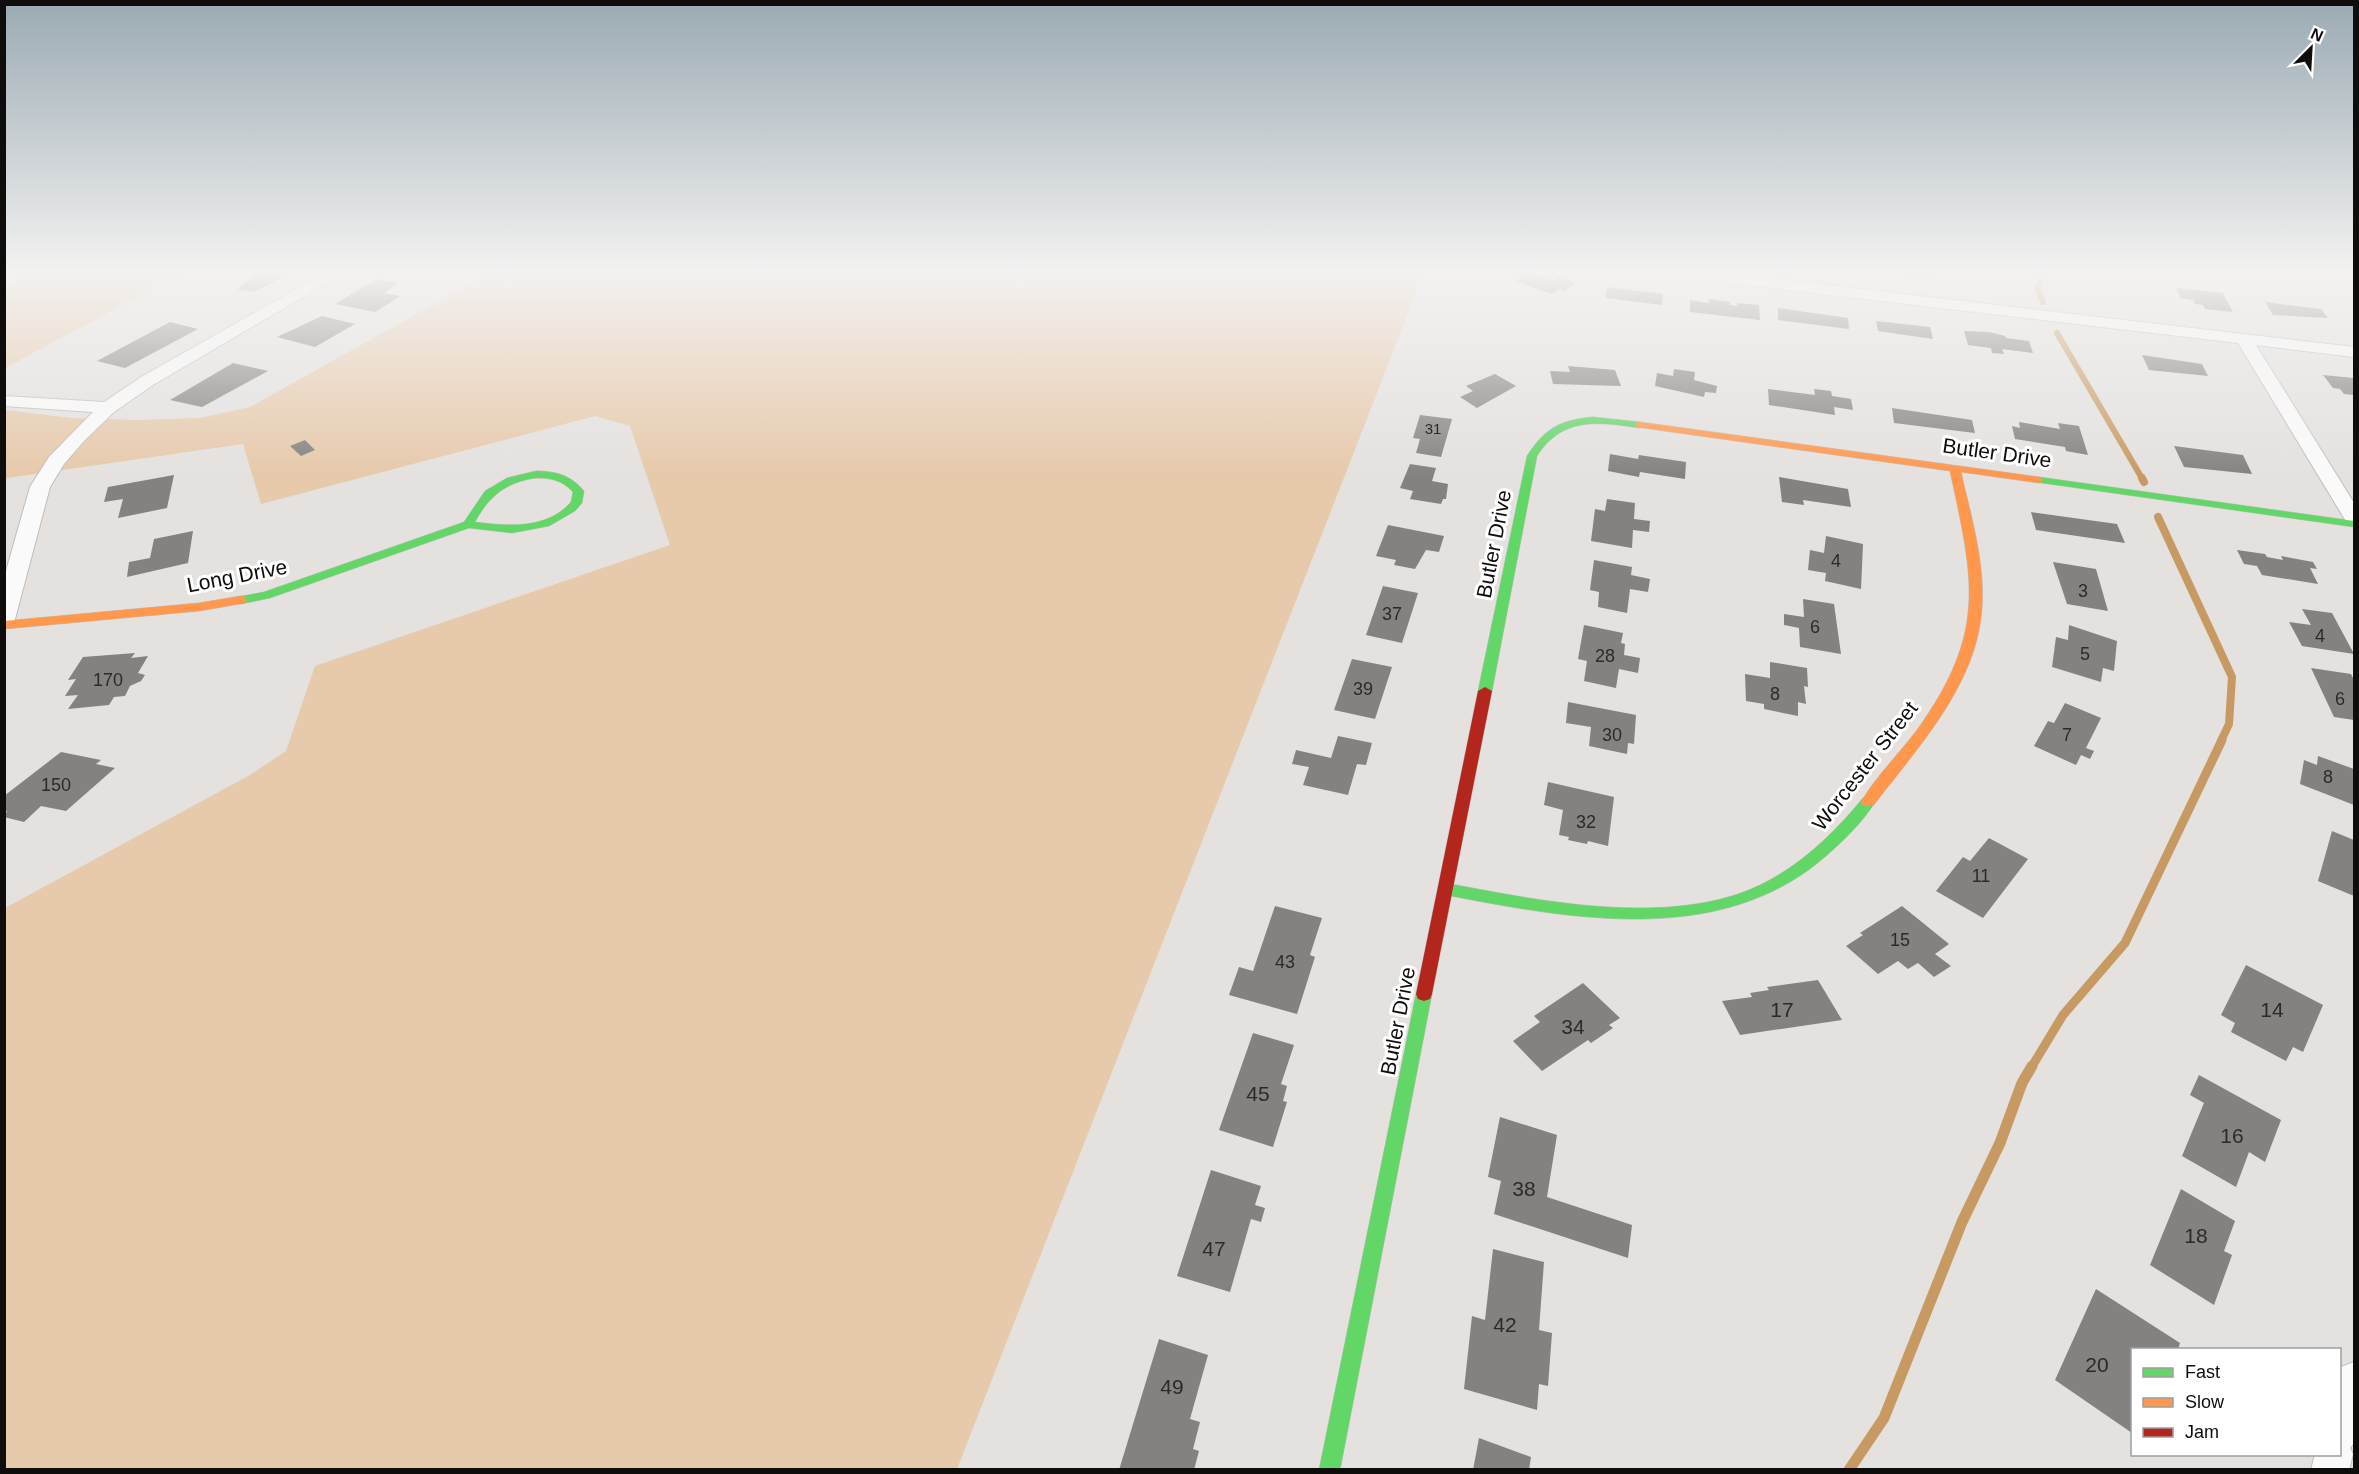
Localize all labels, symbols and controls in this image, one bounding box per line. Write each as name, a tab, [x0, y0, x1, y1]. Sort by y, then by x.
north arrow	[2281, 18, 2341, 78]
text: N	[2308, 25, 2326, 45]
house number: 31	[1425, 420, 1441, 437]
street label: Butler Drive	[1941, 433, 2053, 472]
street label: Butler Drive	[1472, 488, 1515, 600]
house number: 4	[1831, 551, 1841, 571]
street label: Long Drive	[185, 555, 289, 596]
house number: 3	[2078, 581, 2088, 601]
house number: 37	[1382, 604, 1402, 624]
house number: 6	[1810, 617, 1820, 637]
house number: 4	[2315, 626, 2325, 646]
house number: 5	[2080, 644, 2090, 664]
house number: 28	[1595, 646, 1615, 666]
house number: 170	[93, 670, 123, 690]
house number: 39	[1353, 679, 1373, 699]
house number: 8	[1770, 684, 1780, 704]
house number: 6	[2335, 689, 2345, 709]
street label: Worcester Street	[1807, 697, 1922, 835]
house number: 30	[1602, 725, 1622, 745]
house number: 7	[2062, 725, 2072, 745]
house number: 8	[2323, 767, 2333, 787]
house number: 150	[41, 775, 71, 795]
house number: 32	[1576, 812, 1596, 832]
house number: 11	[1972, 866, 1990, 886]
house number: 15	[1890, 930, 1910, 950]
house number: 43	[1275, 952, 1295, 972]
street label: Butler Drive	[1376, 965, 1419, 1077]
house number: 17	[1770, 998, 1794, 1021]
house number: 14	[2260, 998, 2284, 1021]
house number: 34	[1561, 1015, 1585, 1038]
house number: 45	[1246, 1082, 1270, 1105]
house number: 16	[2220, 1124, 2244, 1147]
house number: 38	[1512, 1177, 1536, 1200]
house number: 18	[2184, 1224, 2208, 1247]
house number: 47	[1202, 1237, 1226, 1260]
house number: 42	[1493, 1313, 1517, 1336]
legend	[2131, 1348, 2341, 1456]
house number: 20	[2085, 1353, 2109, 1376]
text: Fast	[2185, 1362, 2220, 1382]
house number: 49	[1160, 1375, 1184, 1398]
text: Slow	[2185, 1392, 2225, 1412]
text: Jam	[2185, 1422, 2219, 1442]

